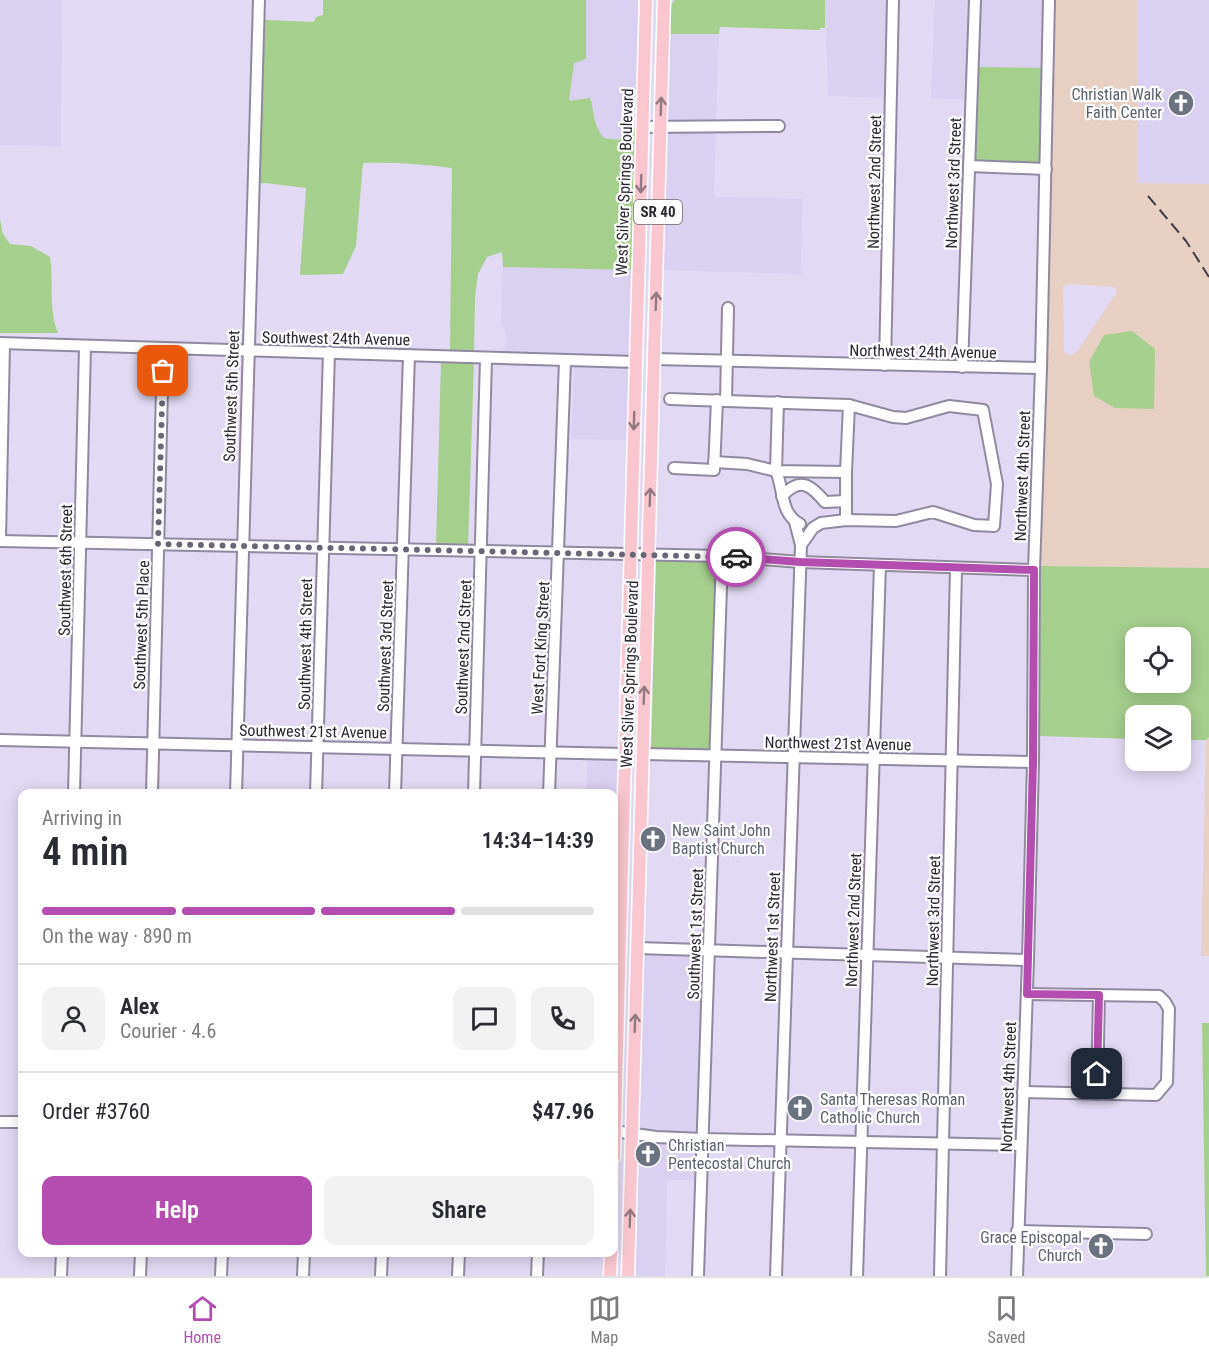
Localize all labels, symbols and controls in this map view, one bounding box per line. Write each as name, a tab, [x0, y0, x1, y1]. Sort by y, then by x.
place label: Christian Walk Faith Center	[1071, 85, 1163, 122]
street label: West Silver Springs Boulevard	[612, 88, 637, 276]
church icon: Christian Walk Faith Center	[1166, 88, 1196, 118]
one-way arrow	[655, 96, 667, 116]
street label: Northwest 2nd Street	[864, 115, 885, 249]
street label: Northwest 3rd Street	[942, 117, 965, 249]
one-way arrow	[635, 174, 646, 194]
road number: SR 40	[634, 200, 682, 224]
one-way arrow	[650, 291, 661, 311]
street label: Southwest 24th Avenue	[262, 328, 410, 349]
street label: Southwest 5th Street	[220, 330, 243, 462]
street label: Northwest 24th Avenue	[849, 341, 997, 362]
pin	[137, 345, 188, 396]
icon: bag	[146, 354, 179, 387]
one-way arrow	[628, 410, 640, 430]
street label: Northwest 4th Street	[1011, 410, 1034, 542]
one-way arrow	[644, 488, 656, 508]
street label: Southwest 6th Street	[55, 504, 76, 636]
courier	[706, 527, 766, 587]
icon: car	[720, 541, 753, 574]
street label: Southwest 5th Place	[130, 560, 153, 690]
street label: Southwest 4th Street	[295, 578, 316, 710]
street label: Southwest 2nd Street	[452, 579, 475, 715]
street label: Southwest 3rd Street	[374, 580, 397, 712]
street label: West Silver Springs Boulevard	[617, 580, 642, 768]
street label: West Fort King Street	[528, 581, 553, 715]
map controls	[1125, 627, 1191, 771]
button: locate	[1125, 627, 1191, 693]
one-way arrow	[639, 686, 650, 706]
button: layers	[1125, 705, 1191, 771]
street label: Southwest 21st Avenue	[239, 721, 387, 742]
street label: Northwest 21st Avenue	[764, 733, 912, 754]
text: Arriving in	[42, 806, 122, 830]
place label: New Saint John Baptist Church	[672, 821, 771, 858]
church icon: New Saint John Baptist Church	[638, 824, 668, 854]
text: 14:34–14:39	[482, 828, 594, 853]
text: 4 min	[42, 829, 128, 875]
street label: Northwest 2nd Street	[842, 852, 865, 987]
street label: Northwest 3rd Street	[923, 855, 944, 987]
street label: Southwest 1st Street	[684, 868, 707, 1000]
street label: Northwest 1st Street	[761, 871, 784, 1002]
text: On the way · 890 m	[42, 924, 192, 948]
button: person	[42, 987, 105, 1050]
button: chat	[453, 987, 516, 1050]
button: phone	[531, 987, 594, 1050]
text: Alex	[120, 994, 159, 1019]
one-way arrow	[630, 1013, 641, 1033]
text: Courier · 4.6	[120, 1019, 216, 1043]
street label: Northwest 4th Street	[997, 1021, 1020, 1153]
pin	[1071, 1048, 1122, 1099]
icon: home	[1080, 1057, 1113, 1090]
place label: Santa Theresas Roman Catholic Church	[820, 1090, 965, 1127]
church icon: Santa Theresas Roman Catholic Church	[785, 1093, 815, 1123]
text: Order #3760	[42, 1099, 150, 1124]
text: $47.96	[532, 1099, 594, 1124]
place label: Christian Pentecostal Church	[668, 1136, 791, 1173]
church icon: Christian Pentecostal Church	[633, 1139, 663, 1169]
button: Help	[42, 1176, 312, 1245]
button: Share	[324, 1176, 594, 1245]
one-way arrow	[624, 1208, 636, 1228]
place label: Grace Episcopal Church	[980, 1228, 1082, 1265]
church icon: Grace Episcopal Church	[1086, 1231, 1116, 1261]
tab: Home	[183, 1292, 221, 1347]
tab: Map	[588, 1292, 621, 1347]
tab: Saved	[988, 1292, 1026, 1347]

